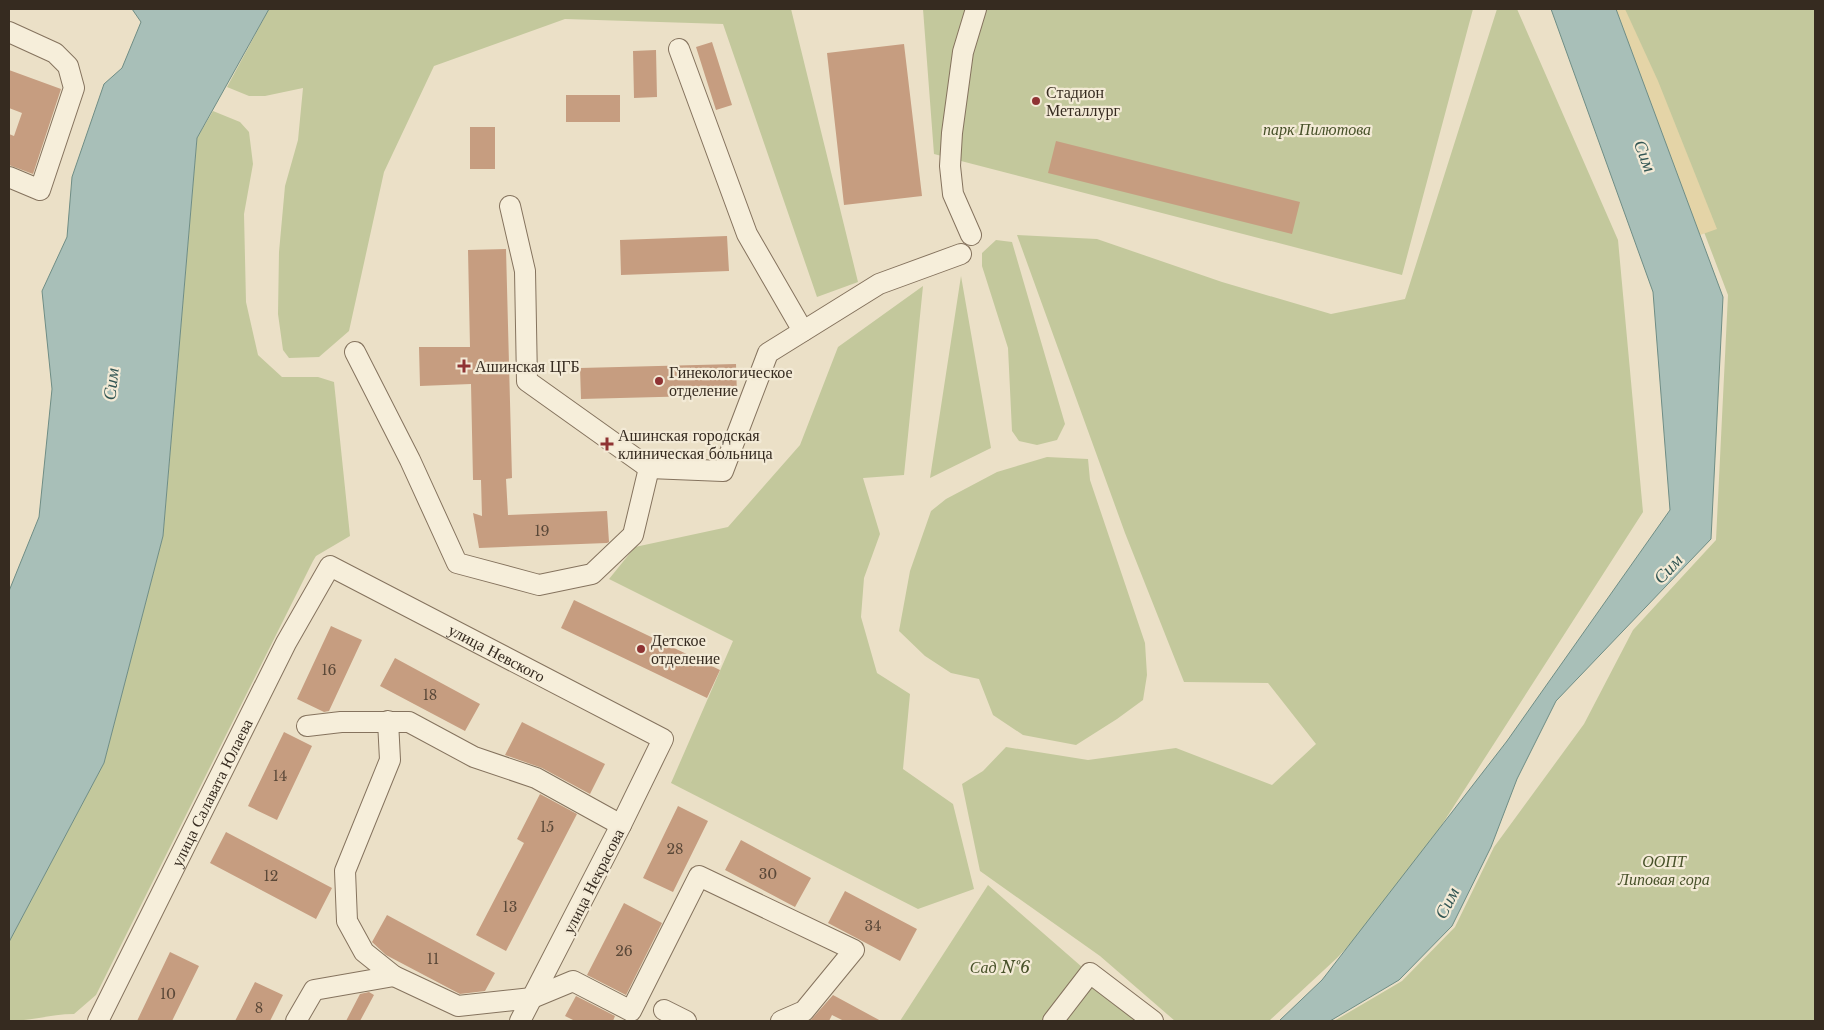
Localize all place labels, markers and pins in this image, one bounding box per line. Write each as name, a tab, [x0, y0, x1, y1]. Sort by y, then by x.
place label: Стадион Металлург	[1046, 82, 1121, 120]
marker: Стадион Металлург	[1030, 95, 1042, 107]
place label: Ашинская ЦГБ	[475, 356, 580, 376]
marker: Ашинская ЦГБ	[457, 359, 471, 373]
place label: Гинекологическое отделение	[669, 362, 793, 400]
marker: Гинекологическое отделение	[653, 375, 665, 387]
place label: Ашинская городская клиническая больница	[618, 425, 773, 463]
marker: Ашинская городская клиническая больница	[600, 437, 614, 451]
place label: Детское отделение	[651, 630, 720, 668]
marker: Детское отделение	[635, 643, 647, 655]

